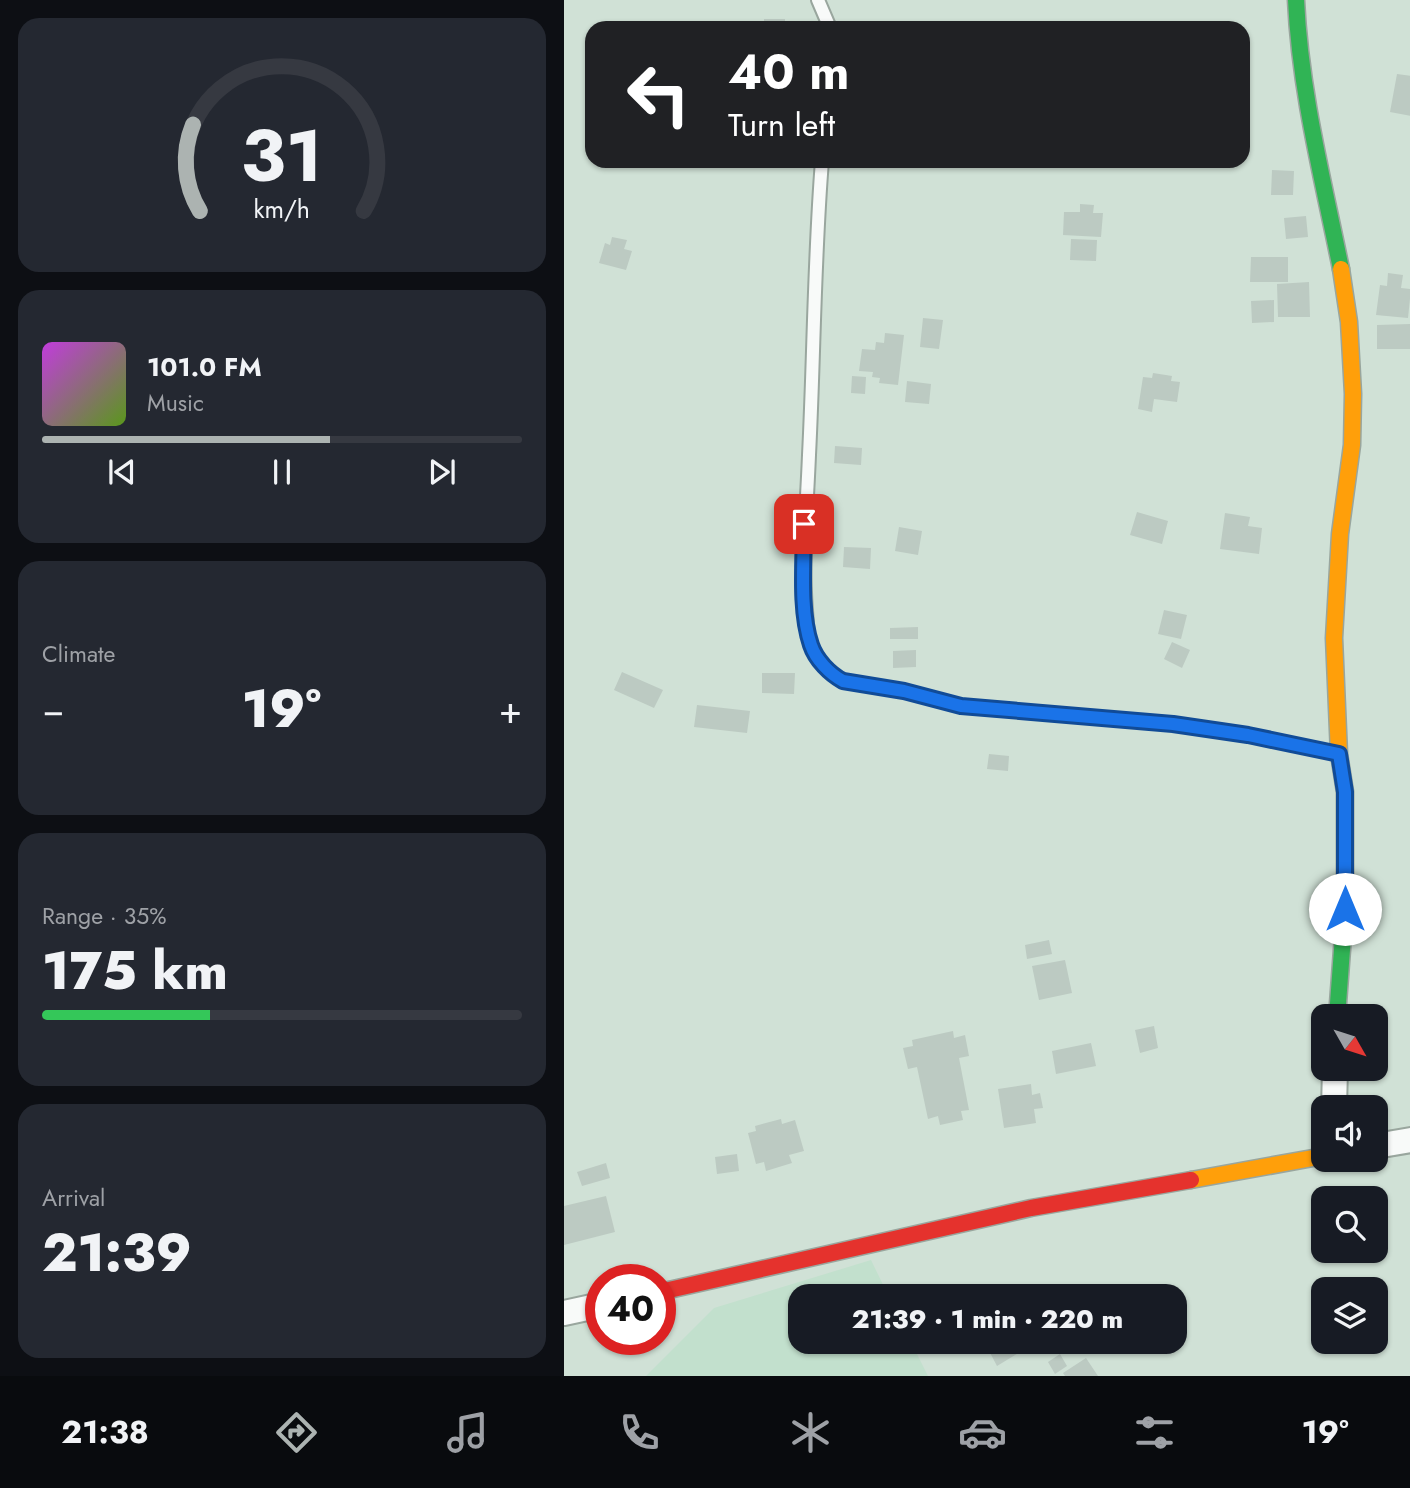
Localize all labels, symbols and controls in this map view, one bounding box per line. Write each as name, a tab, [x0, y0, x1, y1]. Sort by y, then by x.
text: 40 m	[728, 37, 850, 107]
icon: left	[613, 49, 704, 140]
text: Turn left	[728, 102, 835, 148]
text: 31	[241, 103, 323, 208]
text: km/h	[254, 191, 310, 227]
text: 101.0 FM	[147, 348, 262, 386]
text: Music	[147, 386, 204, 420]
icon: previous	[103, 453, 141, 491]
icon: pause	[263, 453, 301, 491]
icon: next	[423, 453, 461, 491]
pin	[774, 494, 834, 554]
icon: arrive	[785, 505, 823, 543]
text: Climate	[42, 637, 115, 671]
text: 19°	[242, 671, 321, 747]
text: −	[42, 682, 64, 737]
text: +	[499, 682, 522, 737]
position arrow	[1308, 872, 1382, 946]
text: Range · 35%	[42, 899, 166, 933]
text: 175 km	[42, 933, 228, 1009]
north arrow	[1311, 1004, 1388, 1082]
map controls	[1311, 1004, 1388, 1354]
button: sound	[1311, 1095, 1388, 1172]
text: Arrival	[42, 1181, 105, 1215]
button: search	[1311, 1186, 1388, 1263]
text: 21:39	[42, 1215, 192, 1291]
speed limit sign: 40	[585, 1264, 676, 1355]
button: layers	[1311, 1277, 1388, 1354]
text: 21:39 · 1 min · 220 m	[852, 1300, 1123, 1338]
icon: directions	[272, 1408, 321, 1457]
icon: music	[443, 1408, 492, 1457]
icon: phone	[615, 1408, 664, 1457]
icon: climate	[786, 1408, 835, 1457]
icon: car	[958, 1408, 1007, 1457]
icon: filters	[1130, 1408, 1179, 1457]
text: 21:38	[61, 1409, 149, 1455]
text: 19°	[1301, 1409, 1349, 1455]

